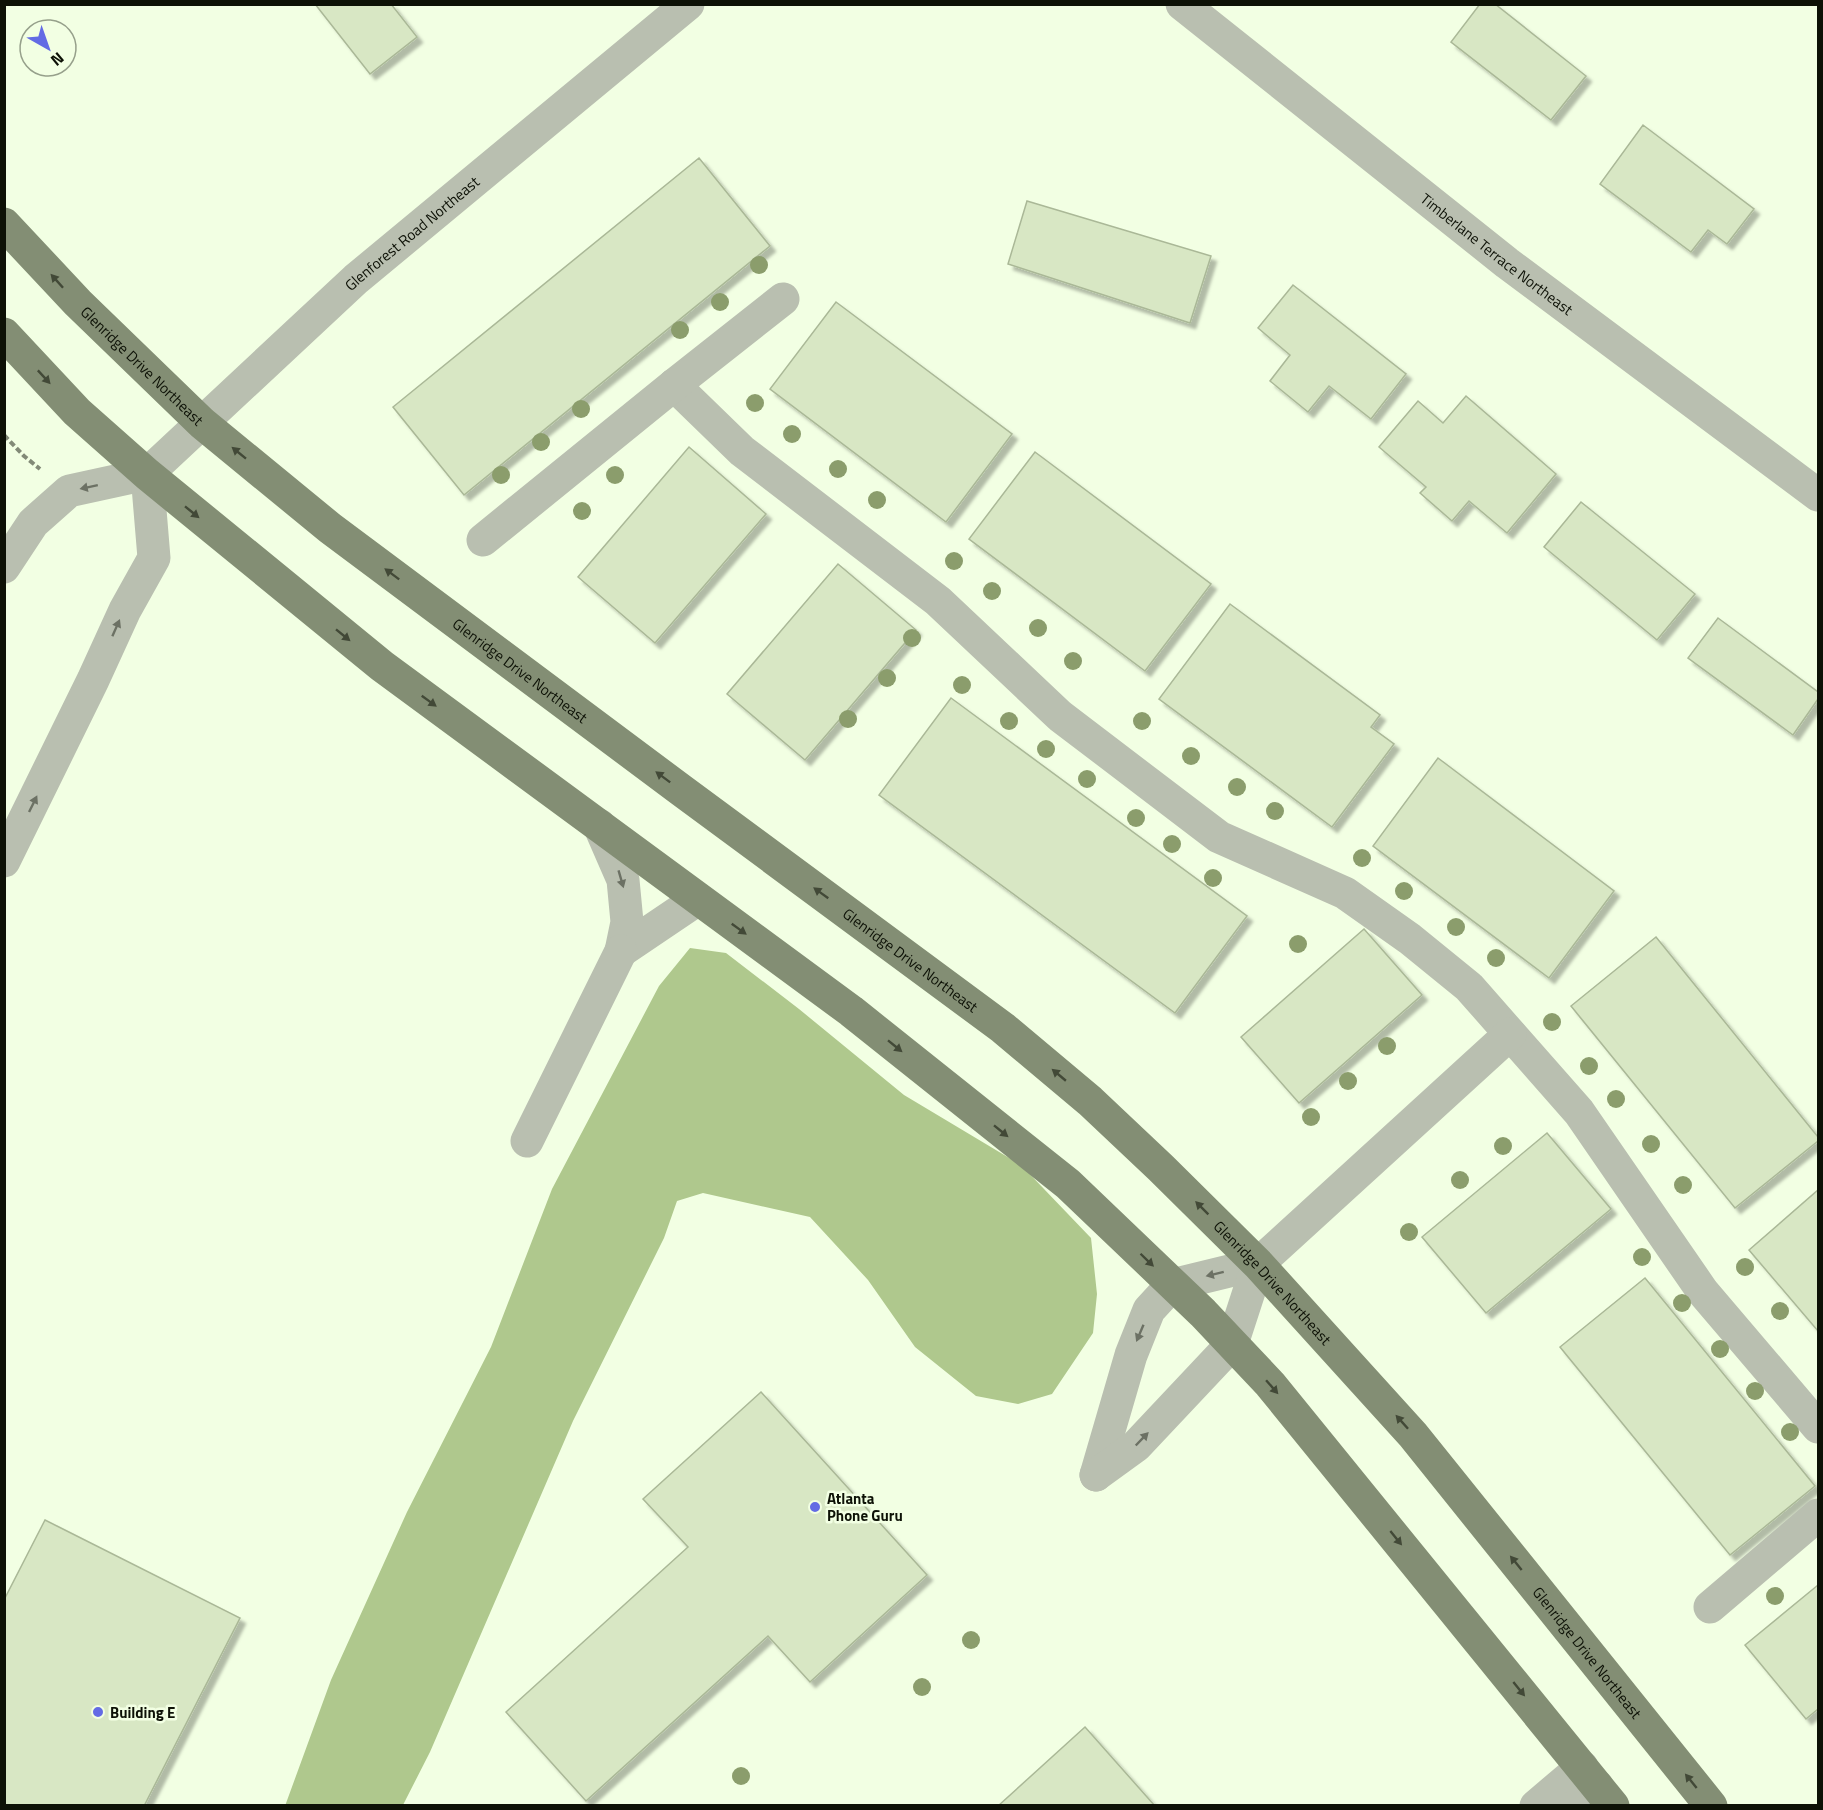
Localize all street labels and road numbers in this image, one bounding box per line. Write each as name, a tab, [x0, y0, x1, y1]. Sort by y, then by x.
street label: Glenforest Road Northeast	[339, 170, 485, 296]
street label: Timberlane Terrace Northeast	[1416, 187, 1579, 321]
street label: Glenridge Drive Northeast	[76, 300, 210, 431]
street label: Glenridge Drive Northeast	[448, 612, 593, 729]
street label: Glenridge Drive Northeast	[838, 902, 984, 1018]
street label: Glenridge Drive Northeast	[1209, 1215, 1338, 1350]
street label: Glenridge Drive Northeast	[1527, 1581, 1648, 1724]

